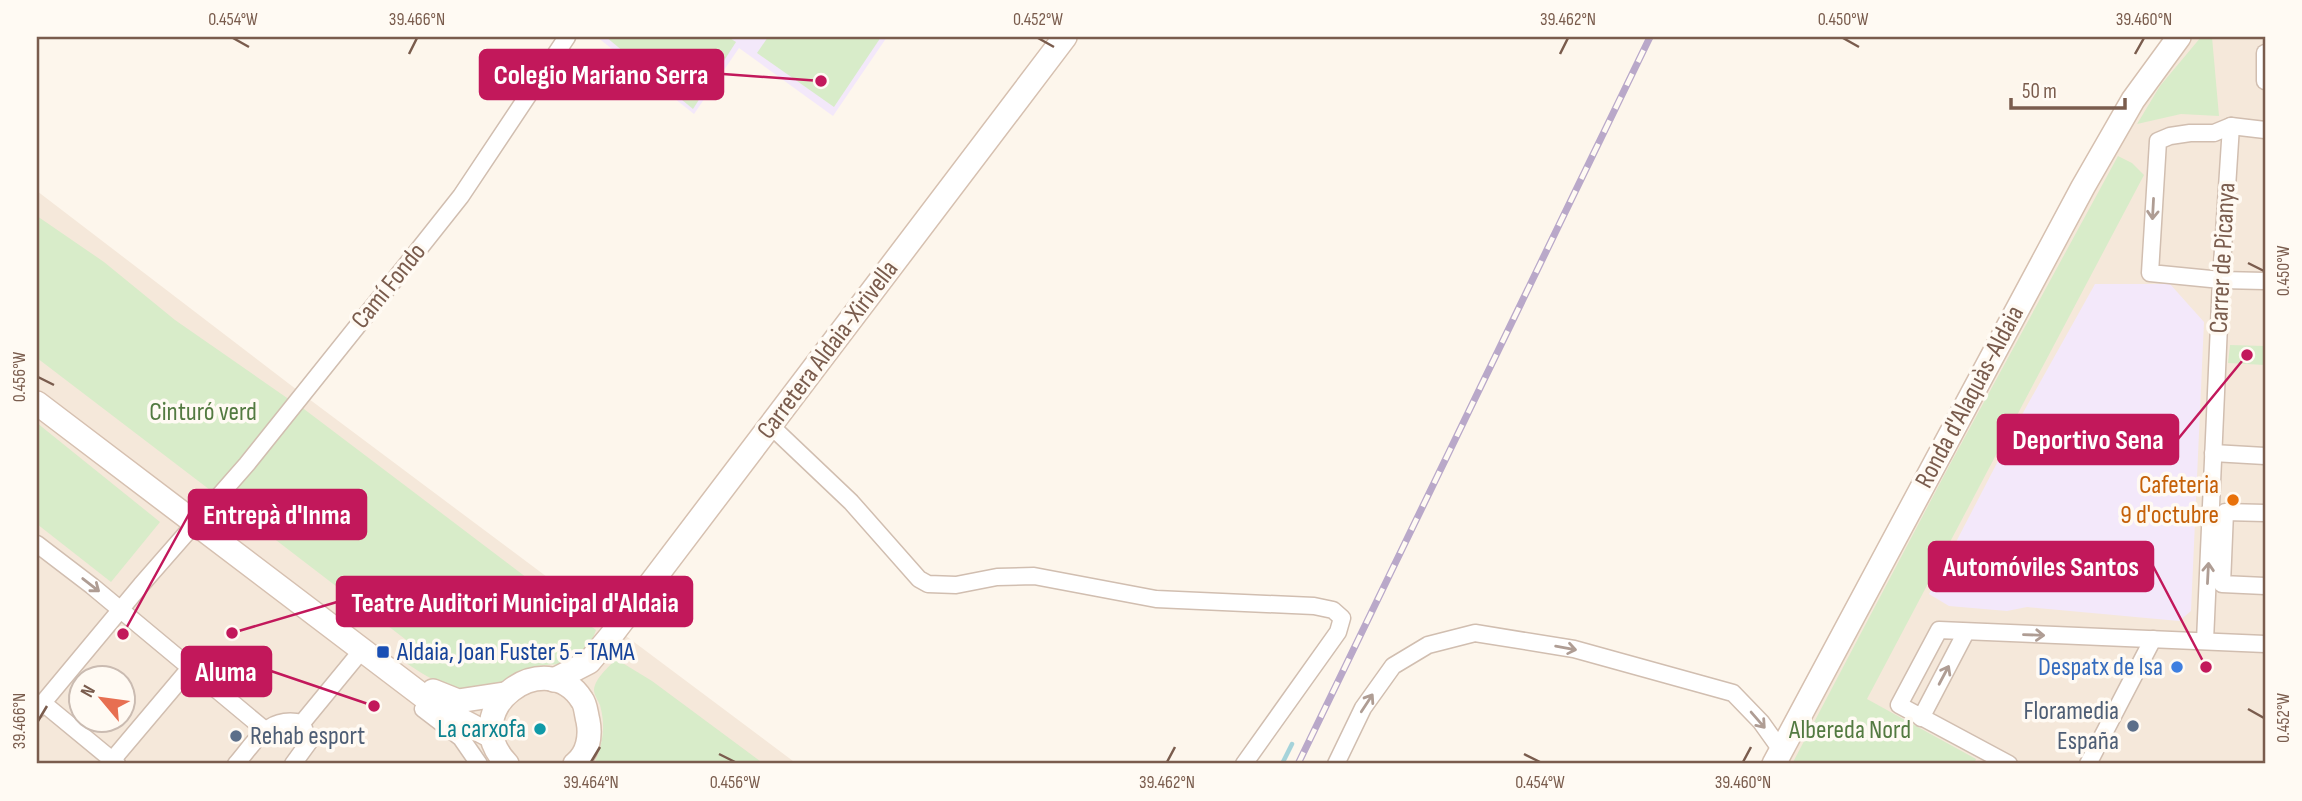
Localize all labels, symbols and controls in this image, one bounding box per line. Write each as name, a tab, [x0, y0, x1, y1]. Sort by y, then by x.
text: 0.454°W	[208, 9, 258, 30]
text: 39.466°N	[389, 9, 445, 30]
text: 0.452°W	[1013, 9, 1063, 30]
text: 39.462°N	[1540, 9, 1596, 30]
text: 0.450°W	[1818, 9, 1869, 30]
text: 39.460°N	[2116, 9, 2172, 30]
callout: Colegio Mariano Serra	[480, 50, 723, 99]
text: Colegio Mariano Serra	[493, 59, 709, 92]
scale bar	[2011, 66, 2125, 110]
text: 50 m	[2022, 79, 2057, 104]
street label: Carrer de Picanya	[2204, 182, 2242, 334]
one-way arrow	[2146, 198, 2159, 221]
street label: Camí Fondo	[345, 237, 433, 335]
text: 0.450°W	[2273, 245, 2294, 296]
street label: Carretera Aldaia-Xirivella	[751, 255, 905, 445]
street label: Ronda d'Alaquàs-Aldaia	[1909, 301, 2031, 493]
text: 0.456°W	[9, 351, 30, 402]
park label: Cinturó verd	[149, 397, 257, 428]
callout: Deportivo Sena	[1998, 415, 2178, 464]
text: Deportivo Sena	[2012, 424, 2164, 457]
place label: Cafeteria 9 d'octubre	[2120, 470, 2219, 531]
callout: Entrepà d'Inma	[189, 490, 366, 539]
marker: Cafeteria 9 d'octubre	[2225, 492, 2241, 508]
text: Entrepà d'Inma	[203, 499, 351, 532]
callout: Automóviles Santos	[1929, 542, 2153, 591]
text: Automóviles Santos	[1942, 551, 2139, 584]
one-way arrow	[2201, 562, 2214, 585]
callout: Teatre Auditori Municipal d'Aldaia	[337, 577, 692, 626]
one-way arrow	[81, 578, 100, 593]
text: Teatre Auditori Municipal d'Aldaia	[351, 587, 679, 620]
one-way arrow	[2023, 628, 2046, 641]
place label: Aldaia, Joan Fuster 5 - TAMA	[396, 637, 636, 668]
one-way arrow	[1554, 641, 1577, 655]
marker: Aldaia, Joan Fuster 5 - TAMA	[375, 644, 391, 660]
callout: Aluma	[182, 647, 271, 696]
place label: Despatx de Isa	[2038, 652, 2163, 683]
text: Aluma	[194, 656, 257, 689]
marker: Despatx de Isa	[2169, 659, 2185, 675]
north arrow	[66, 664, 136, 734]
one-way arrow	[1937, 665, 1951, 686]
text: N	[76, 681, 101, 702]
text: 39.466°N	[9, 693, 30, 749]
text: 0.452°W	[2273, 693, 2294, 743]
one-way arrow	[1360, 694, 1374, 714]
place label: Floramedia España	[2024, 696, 2119, 757]
one-way arrow	[1750, 711, 1766, 729]
place label: La carxofa	[437, 714, 526, 745]
park label: Albereda Nord	[1788, 715, 1911, 746]
marker: Floramedia España	[2125, 718, 2141, 734]
place label: Rehab esport	[250, 721, 365, 752]
marker: La carxofa	[532, 721, 548, 737]
marker: Rehab esport	[228, 728, 244, 744]
text: 39.464°N	[563, 772, 619, 793]
text: 0.456°W	[710, 772, 761, 793]
text: 39.462°N	[1139, 772, 1195, 793]
text: 0.454°W	[1515, 772, 1565, 793]
text: 39.460°N	[1715, 772, 1771, 793]

